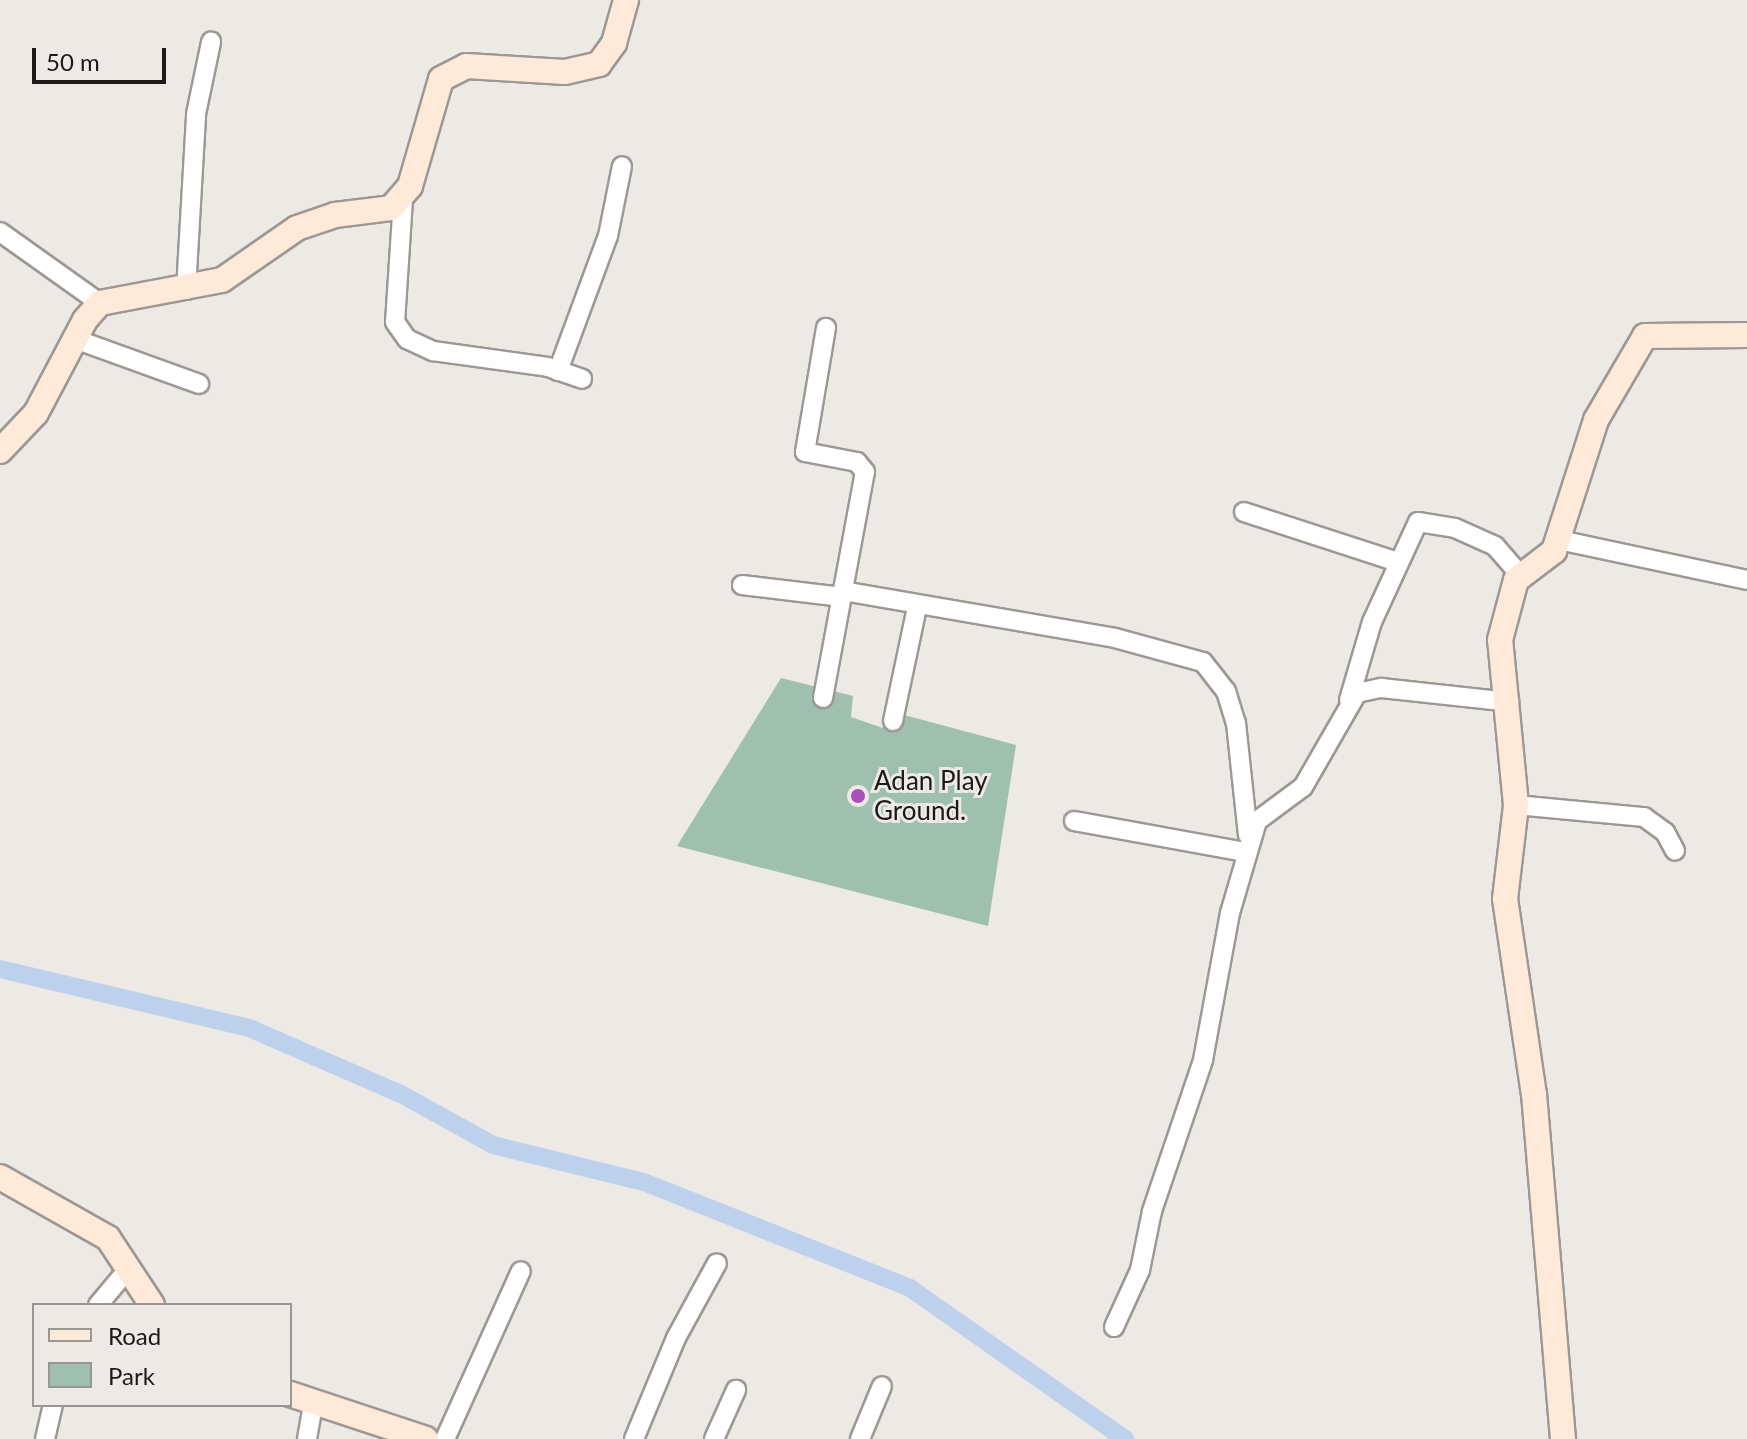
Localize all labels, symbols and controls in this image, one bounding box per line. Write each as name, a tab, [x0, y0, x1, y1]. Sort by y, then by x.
scale bar	[36, 32, 170, 82]
text: 50 m	[46, 47, 100, 76]
place label: Adan Play Ground.	[874, 765, 988, 826]
marker: Adan Play Ground.	[849, 787, 867, 805]
legend	[32, 1303, 292, 1407]
text: Road	[108, 1321, 161, 1350]
text: Park	[108, 1361, 155, 1390]

